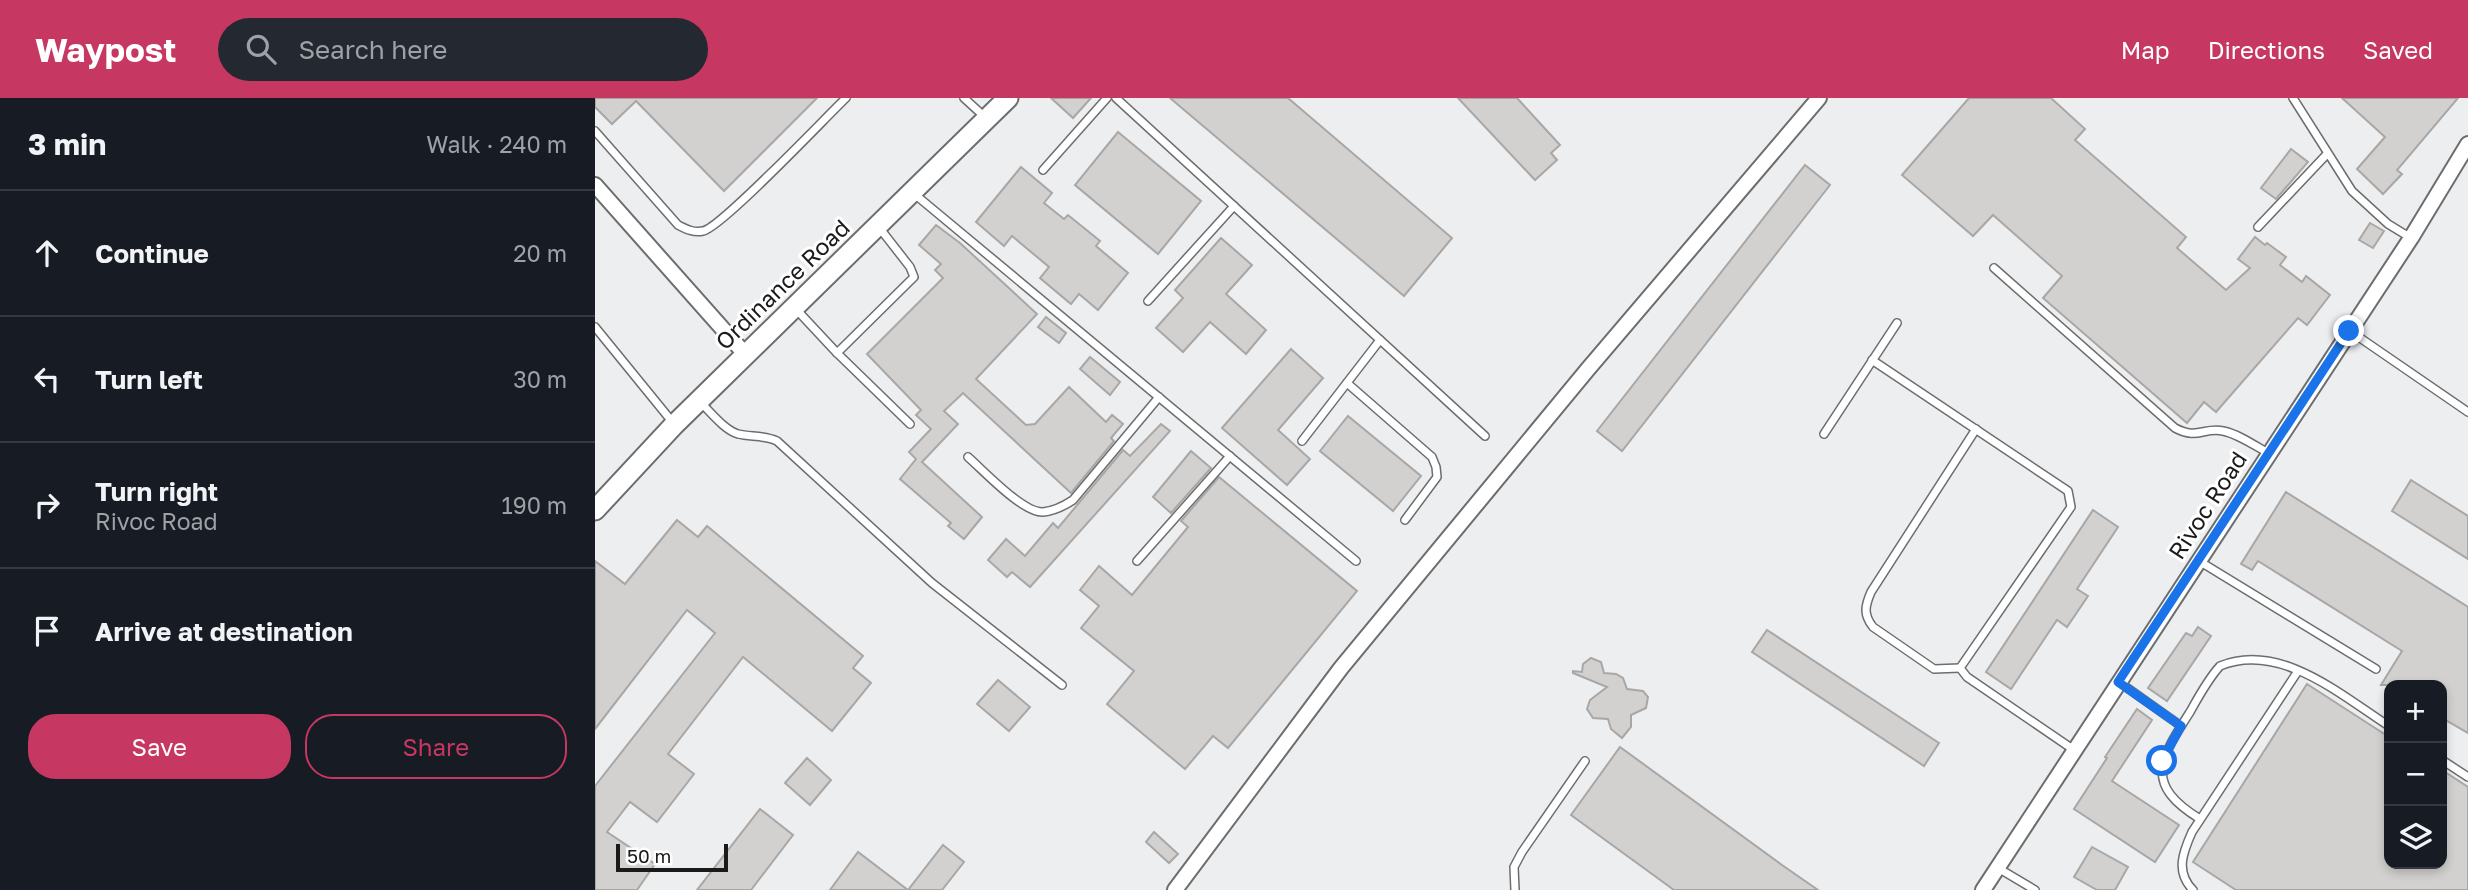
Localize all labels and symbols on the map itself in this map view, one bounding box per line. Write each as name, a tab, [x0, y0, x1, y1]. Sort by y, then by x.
street label: Ordinance Road	[709, 213, 855, 355]
route end	[2333, 315, 2364, 346]
street label: Rivoc Road	[2162, 446, 2252, 564]
route start	[2146, 745, 2177, 776]
scale bar	[616, 841, 728, 873]

